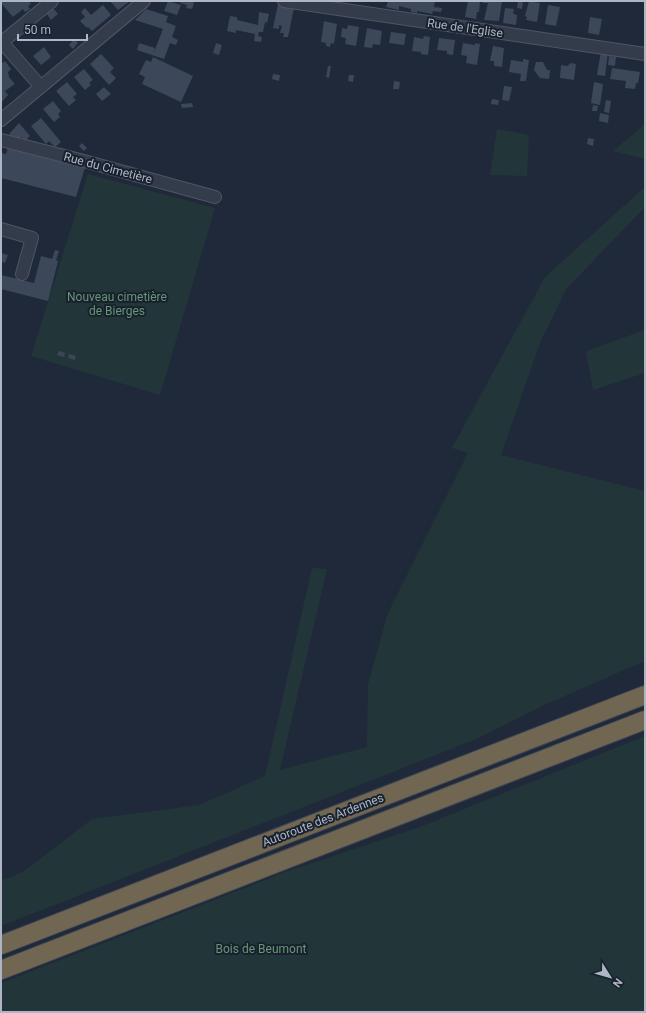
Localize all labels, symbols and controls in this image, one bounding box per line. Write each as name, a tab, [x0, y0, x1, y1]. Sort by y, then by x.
scale bar	[18, 16, 87, 42]
street label: Rue de l'Eglise	[426, 16, 504, 40]
text: 50 m	[24, 23, 51, 37]
street label: Rue du Cimetière	[62, 149, 154, 187]
park label: Nouveau cimetière de Bierges	[67, 290, 167, 318]
street label: Autoroute des Ardennes	[260, 790, 386, 850]
park label: Bois de Beumont	[216, 942, 307, 956]
north arrow	[590, 957, 630, 997]
text: N	[610, 976, 625, 990]

